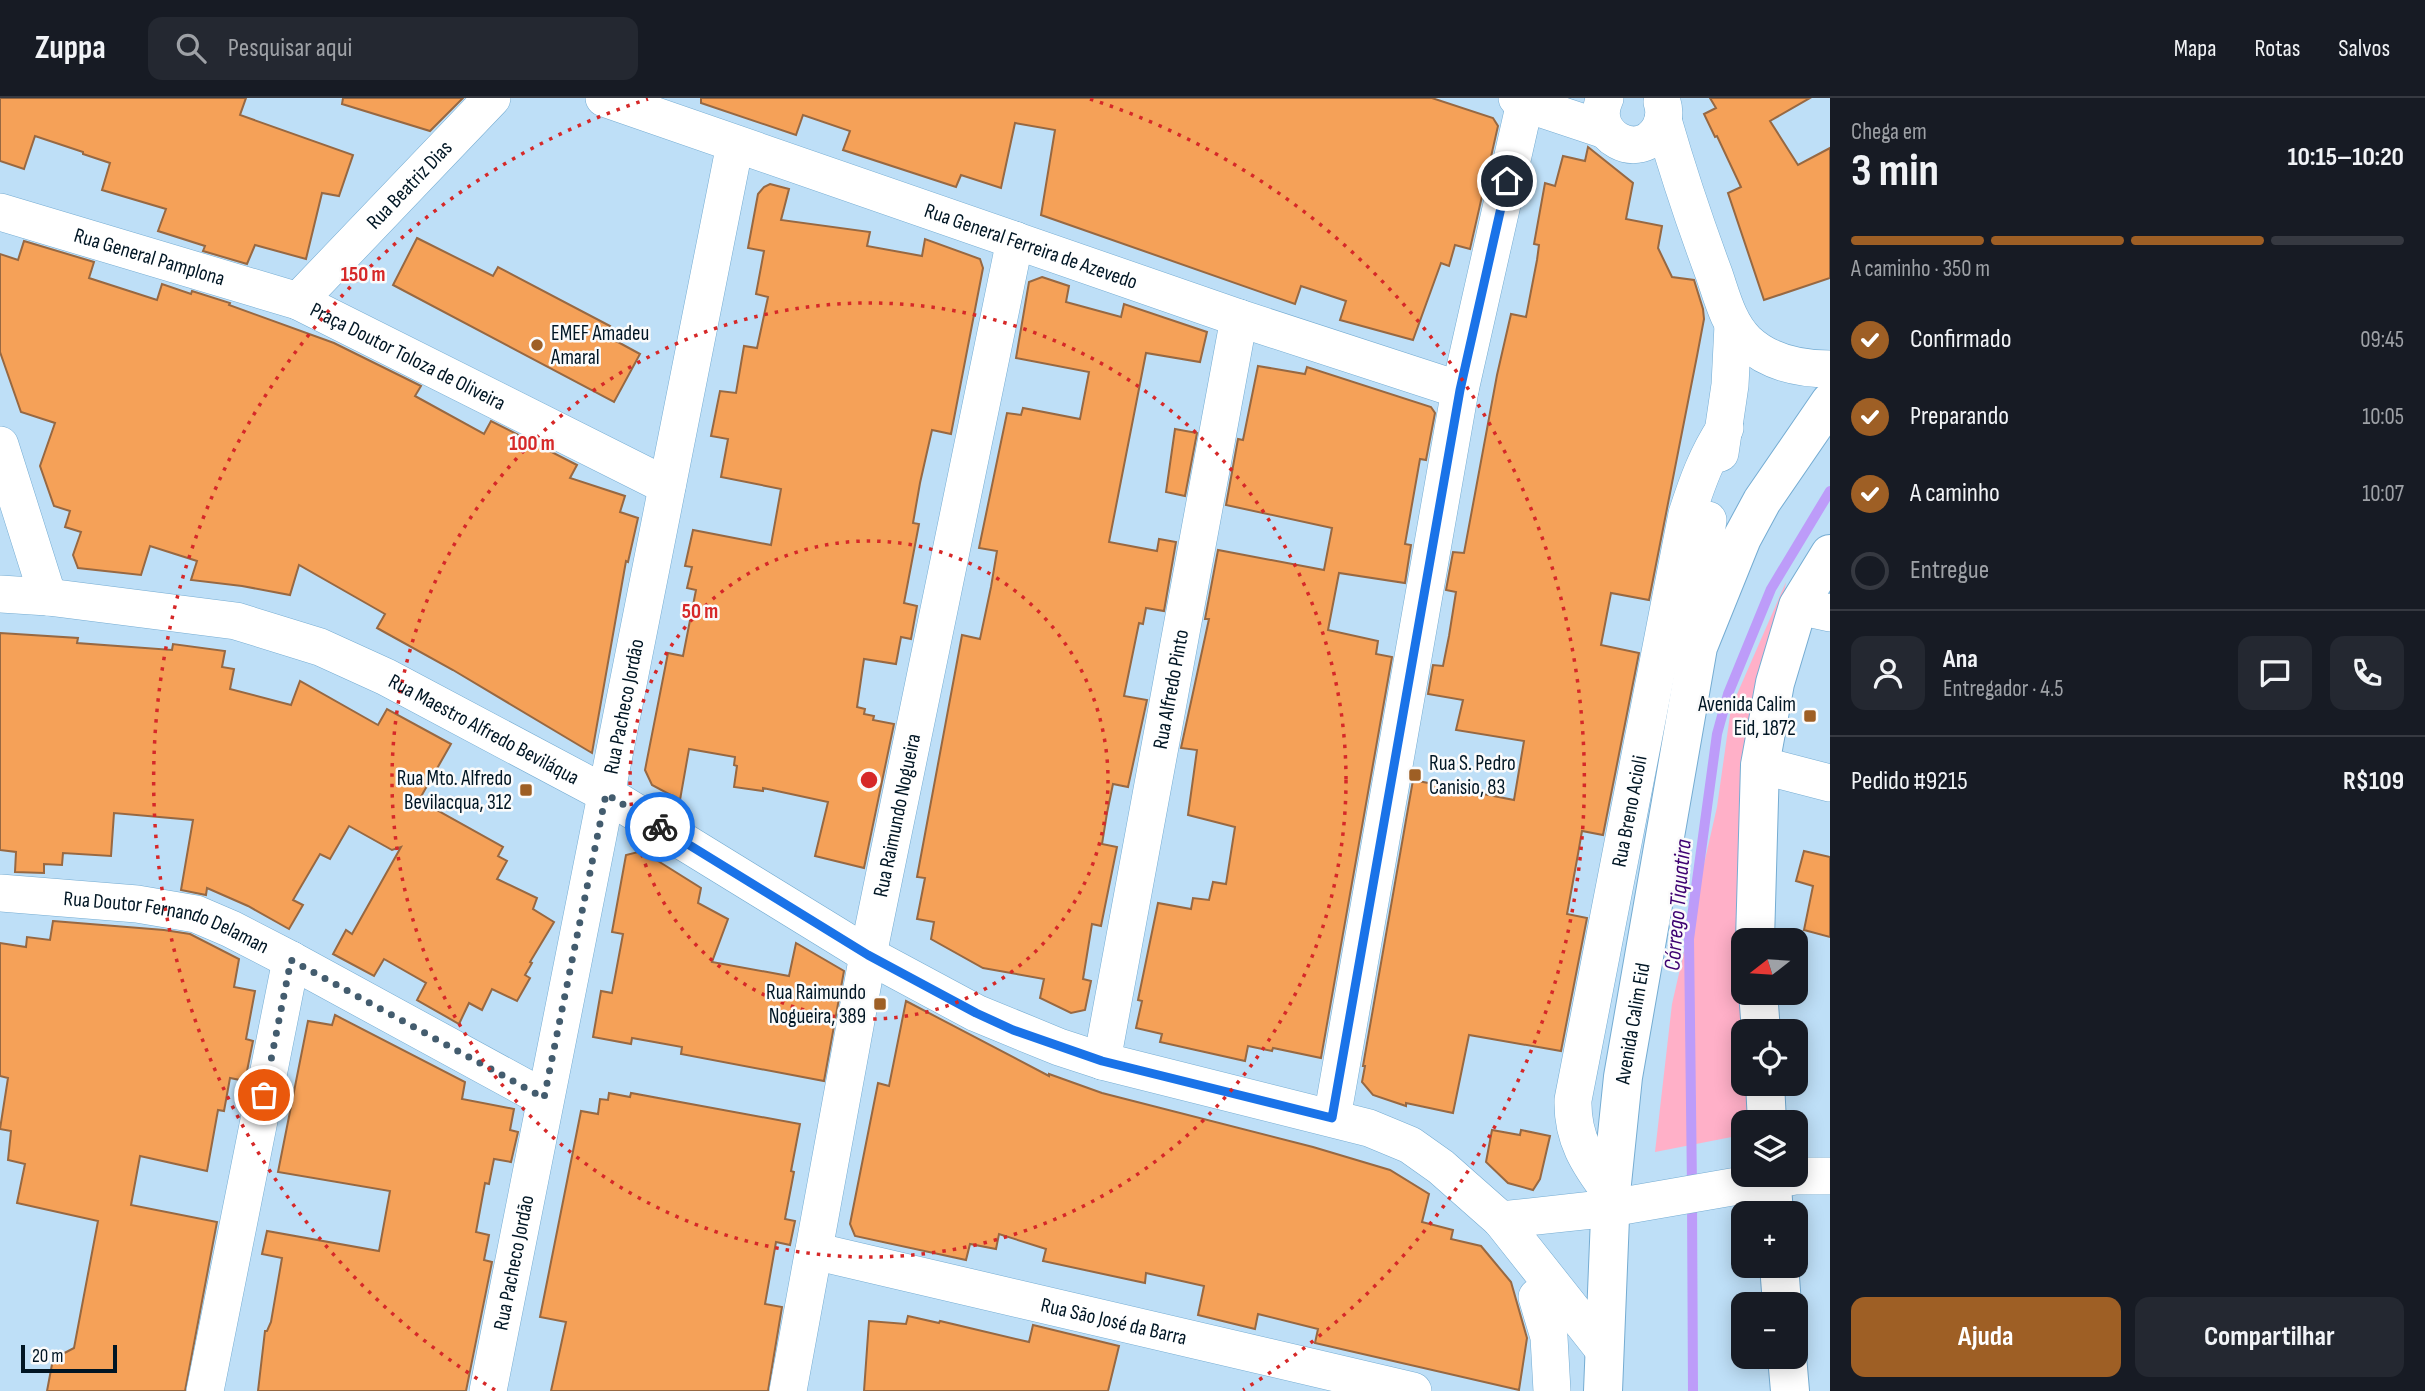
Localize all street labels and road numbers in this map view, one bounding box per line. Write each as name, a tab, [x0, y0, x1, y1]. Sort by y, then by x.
street label: Rua Beatriz Dias	[361, 135, 457, 234]
street label: Rua General Ferreira de Azevedo	[921, 198, 1141, 294]
street label: Rua General Pamplona	[71, 222, 228, 291]
street label: Praça Doutor Toloza de Oliveira	[306, 297, 510, 415]
street label: Rua Alfredo Pinto	[1147, 627, 1194, 751]
street label: Rua Pacheco Jordão	[598, 637, 649, 776]
street label: Rua Maestro Alfredo Beviláqua	[384, 668, 584, 790]
street label: Rua Raimundo Nogueira	[868, 731, 926, 899]
street label: Rua Breno Acioli	[1606, 753, 1652, 869]
street label: Rua Doutor Fernando Delaman	[63, 886, 273, 959]
street label: Avenida Calim Eid	[1610, 961, 1655, 1086]
street label: Rua Pacheco Jordão	[488, 1193, 539, 1332]
street label: Rua São José da Barra	[1039, 1292, 1189, 1350]

